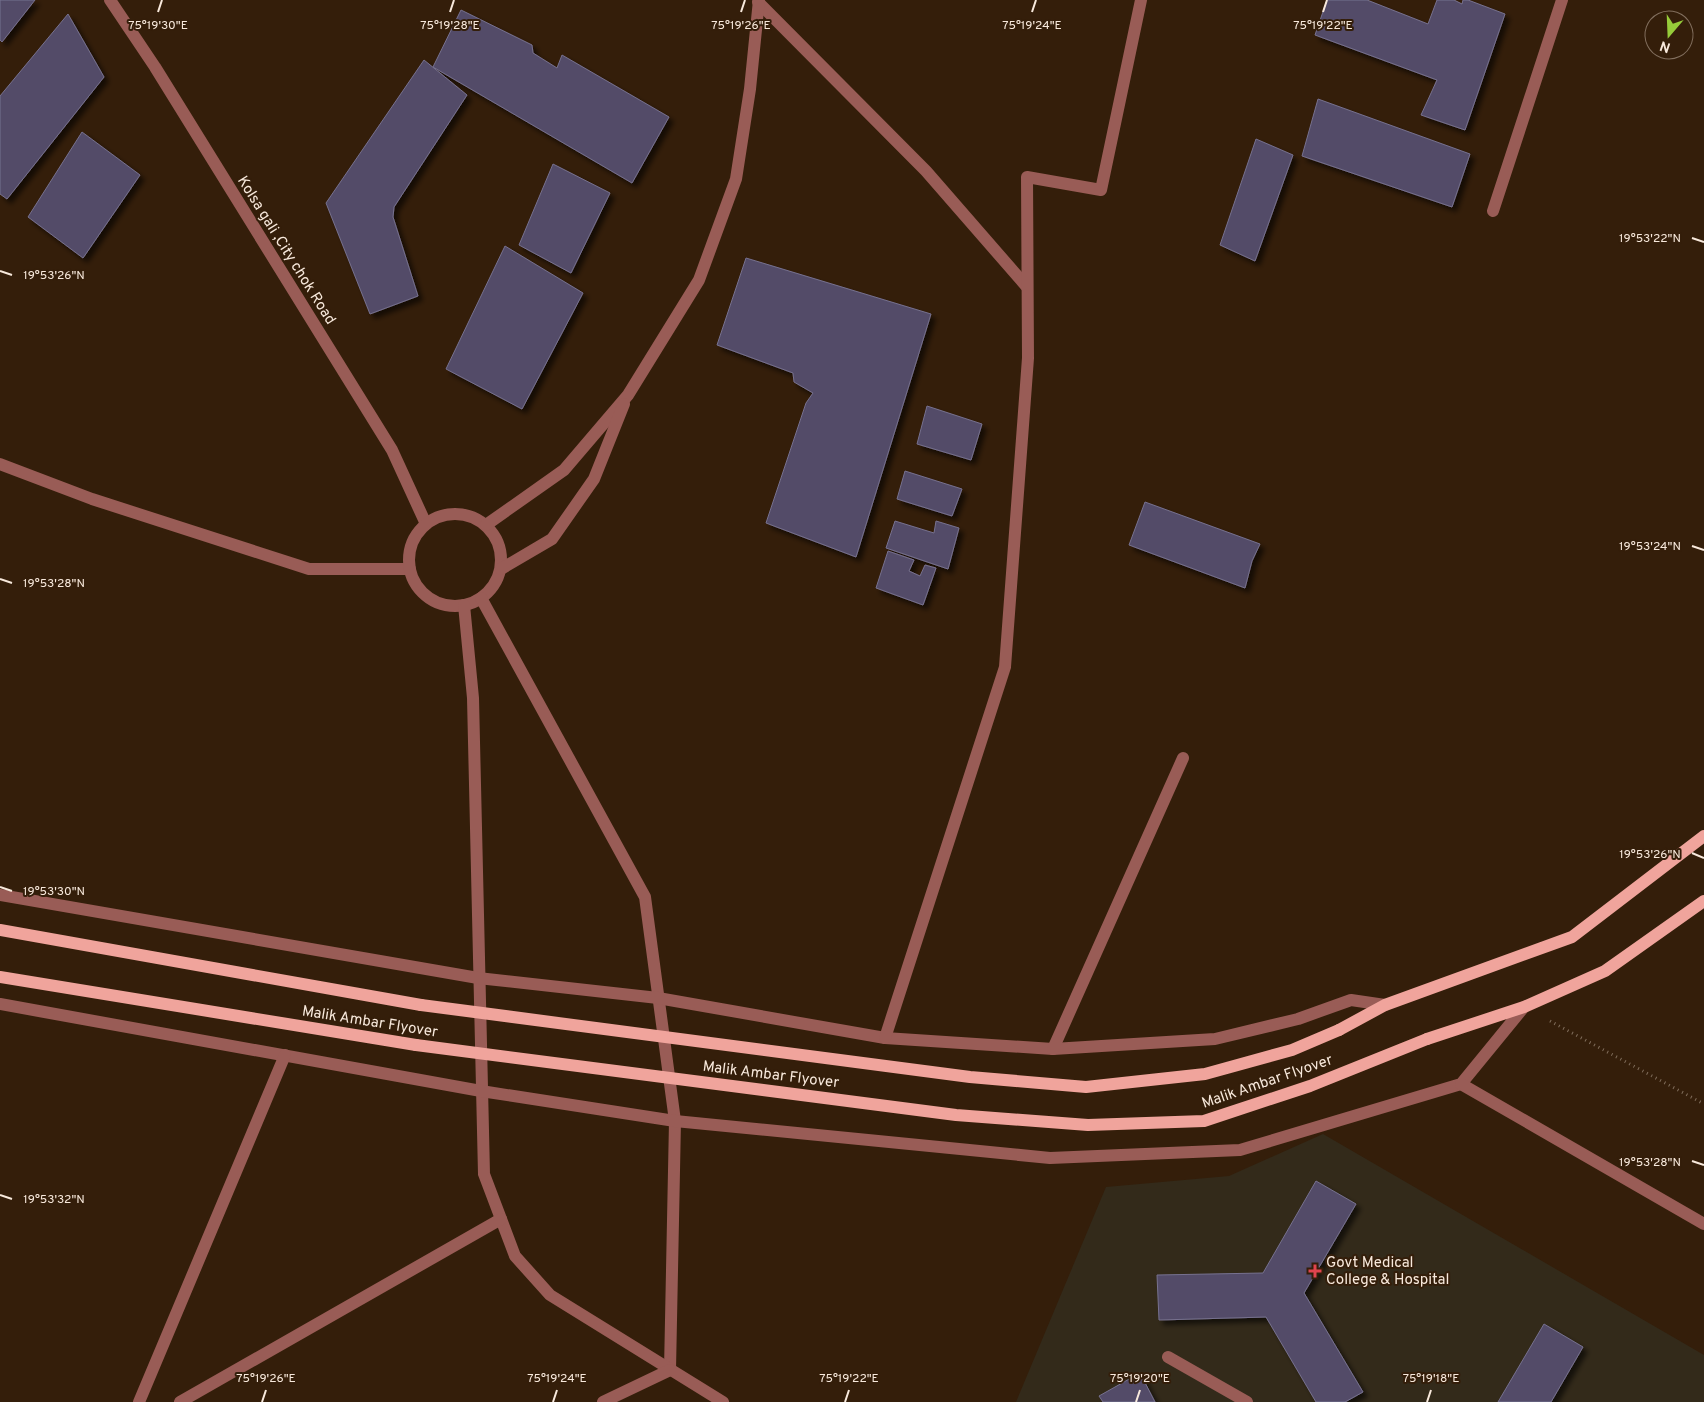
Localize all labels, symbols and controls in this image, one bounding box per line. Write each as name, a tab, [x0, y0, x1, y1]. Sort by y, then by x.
north arrow	[1644, 10, 1694, 60]
text: 75°19'30"E	[128, 18, 188, 34]
text: 75°19'28"E	[420, 18, 480, 34]
text: 75°19'26"E	[711, 18, 771, 34]
text: 75°19'24"E	[1002, 18, 1062, 34]
text: 75°19'22"E	[1293, 18, 1353, 34]
text: N	[1658, 36, 1673, 56]
street label: Kolsa gali ,City chok Road	[232, 173, 339, 329]
text: 19°53'22"N	[1619, 231, 1681, 247]
text: 19°53'26"N	[23, 268, 85, 284]
text: 19°53'24"N	[1619, 539, 1681, 555]
text: 19°53'28"N	[23, 576, 85, 592]
text: 19°53'26"N	[1619, 847, 1681, 863]
text: 19°53'30"N	[23, 884, 85, 900]
street label: Malik Ambar Flyover	[300, 1002, 439, 1043]
street label: Malik Ambar Flyover	[1199, 1051, 1336, 1114]
street label: Malik Ambar Flyover	[702, 1058, 840, 1093]
text: 19°53'28"N	[1619, 1155, 1681, 1171]
text: 19°53'32"N	[23, 1192, 85, 1208]
place label: Govt Medical College & Hospital	[1326, 1254, 1449, 1290]
marker: Govt Medical College & Hospital	[1308, 1264, 1322, 1278]
text: 75°19'26"E	[236, 1371, 296, 1387]
text: 75°19'24"E	[527, 1371, 587, 1387]
text: 75°19'22"E	[819, 1371, 879, 1387]
text: 75°19'20"E	[1110, 1371, 1170, 1387]
text: 75°19'18"E	[1403, 1371, 1459, 1387]

